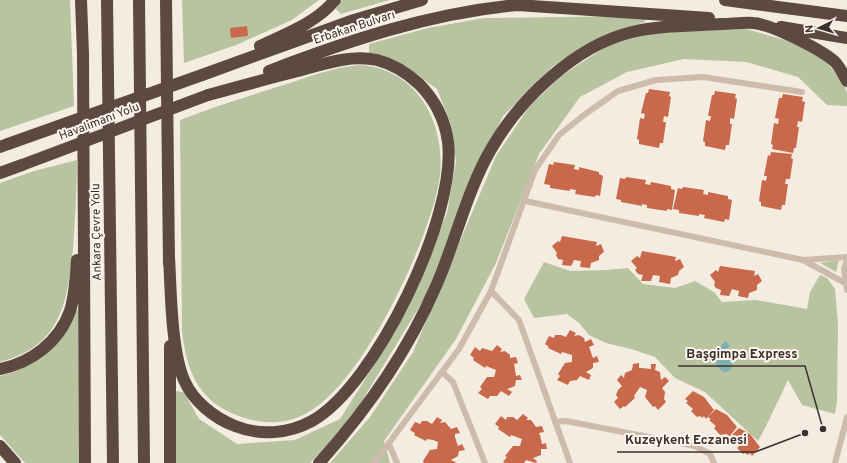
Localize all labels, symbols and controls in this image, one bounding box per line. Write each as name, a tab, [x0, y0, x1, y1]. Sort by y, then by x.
street label: Erbakan Bulvarı	[311, 7, 397, 49]
north arrow	[799, 8, 839, 48]
text: N	[803, 24, 817, 33]
street label: Havalimanı Yolu	[57, 99, 142, 145]
street label: Ankara Çevre Yolu	[88, 183, 106, 281]
callout: Başgimpa Express	[678, 341, 805, 366]
text: Başgimpa Express	[686, 347, 798, 363]
callout: Kuzeykent Eczanesi	[617, 427, 755, 452]
text: Kuzeykent Eczanesi	[625, 433, 747, 449]

